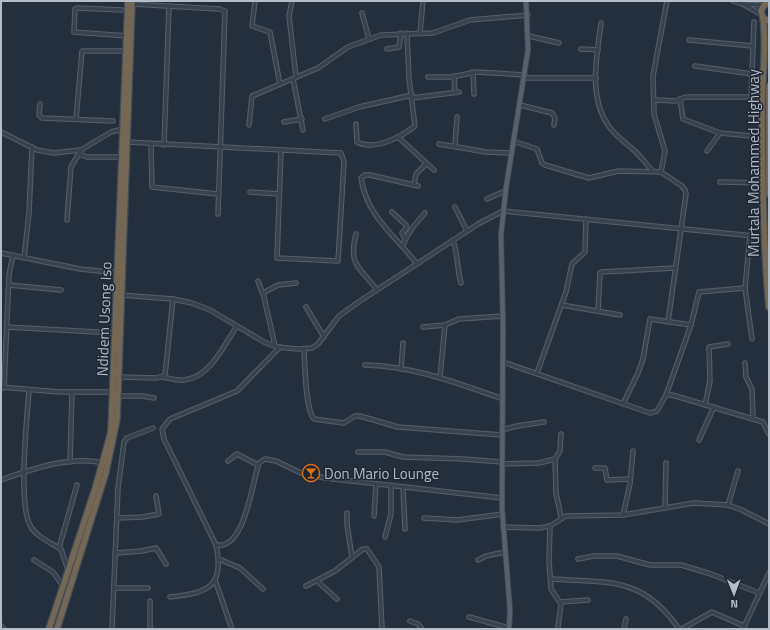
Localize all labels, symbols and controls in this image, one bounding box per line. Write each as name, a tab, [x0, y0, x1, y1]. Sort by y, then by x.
street label: Murtala Mohammed Highway	[742, 69, 765, 257]
street label: Ndidem Usong Iso	[91, 261, 117, 377]
place label: Don Mario Lounge	[324, 462, 439, 485]
bar icon: Don Mario Lounge	[301, 463, 321, 483]
north arrow	[714, 574, 754, 614]
text: N	[730, 596, 738, 612]

